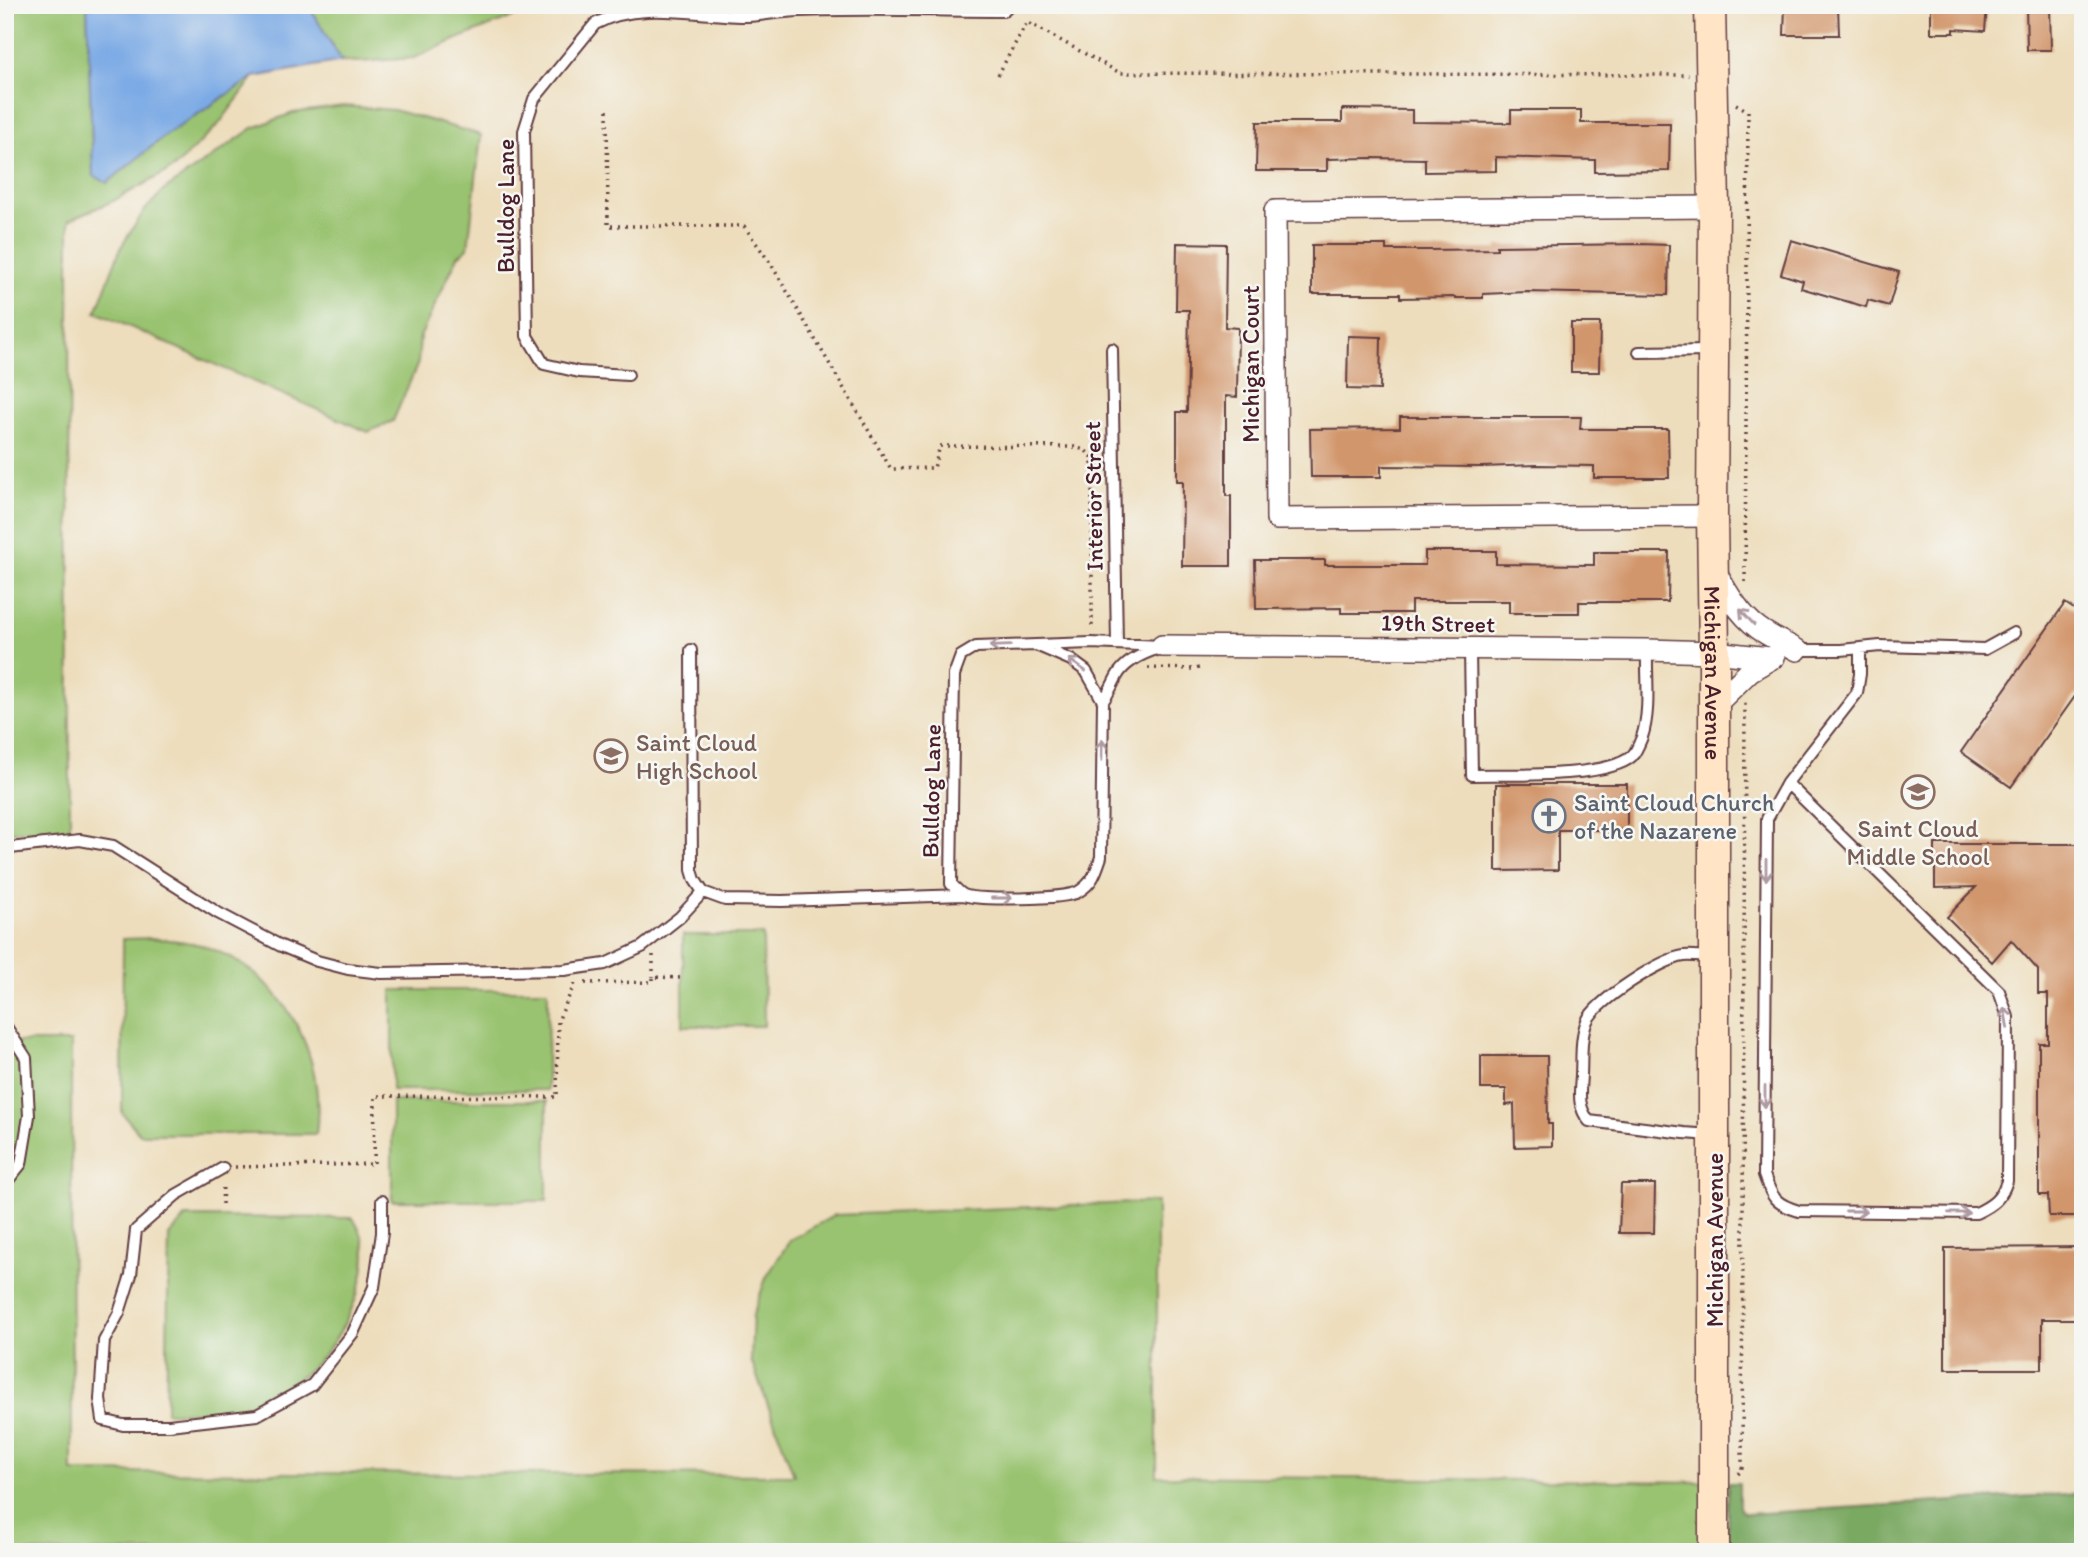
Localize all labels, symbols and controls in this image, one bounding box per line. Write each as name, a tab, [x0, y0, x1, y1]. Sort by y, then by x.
street label: Bulldog Lane	[491, 139, 520, 273]
street label: Michigan Court	[1236, 285, 1265, 443]
street label: Interior Street	[1077, 421, 1109, 571]
street label: Michigan Avenue	[1699, 585, 1729, 760]
street label: 19th Street	[1381, 608, 1495, 638]
one-way arrow	[1739, 608, 1755, 626]
one-way arrow	[989, 640, 1012, 653]
one-way arrow	[1068, 658, 1087, 672]
street label: Bulldog Lane	[915, 724, 947, 858]
place label: Saint Cloud High School	[636, 728, 758, 785]
school or university icon: Saint Cloud High School	[592, 737, 630, 775]
one-way arrow	[1096, 739, 1109, 762]
school or university icon: Saint Cloud Middle School	[1899, 773, 1937, 811]
place label: Saint Cloud Church of the Nazarene	[1574, 788, 1774, 845]
church icon: Saint Cloud Church of the Nazarene	[1530, 797, 1568, 835]
place label: Saint Cloud Middle School	[1847, 814, 1990, 871]
one-way arrow	[1759, 858, 1773, 881]
one-way arrow	[990, 891, 1013, 905]
one-way arrow	[1999, 1007, 2012, 1030]
one-way arrow	[1758, 1085, 1772, 1108]
street label: Michigan Avenue	[1700, 1153, 1729, 1327]
one-way arrow	[1845, 1204, 1868, 1218]
one-way arrow	[1947, 1206, 1970, 1219]

